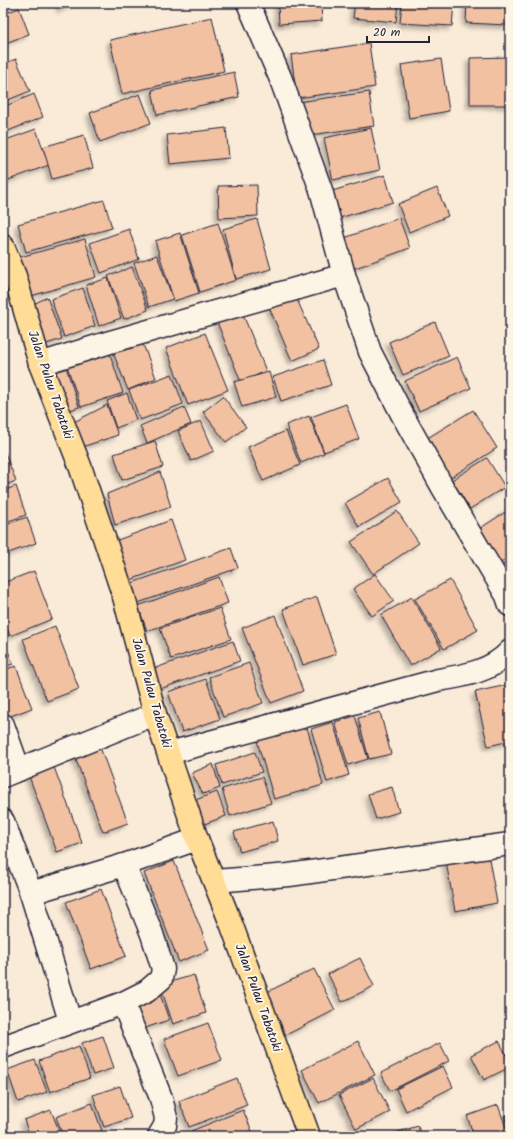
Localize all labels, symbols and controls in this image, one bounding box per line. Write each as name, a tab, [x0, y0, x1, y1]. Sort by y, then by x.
scale bar	[367, 18, 429, 44]
text: 20 m	[373, 23, 401, 42]
street label: Jalan Pulau Tabatoki	[22, 328, 79, 443]
street label: Jalan Pulau Tabatoki	[125, 635, 177, 751]
street label: Jalan Pulau Tabatoki	[229, 941, 288, 1056]

